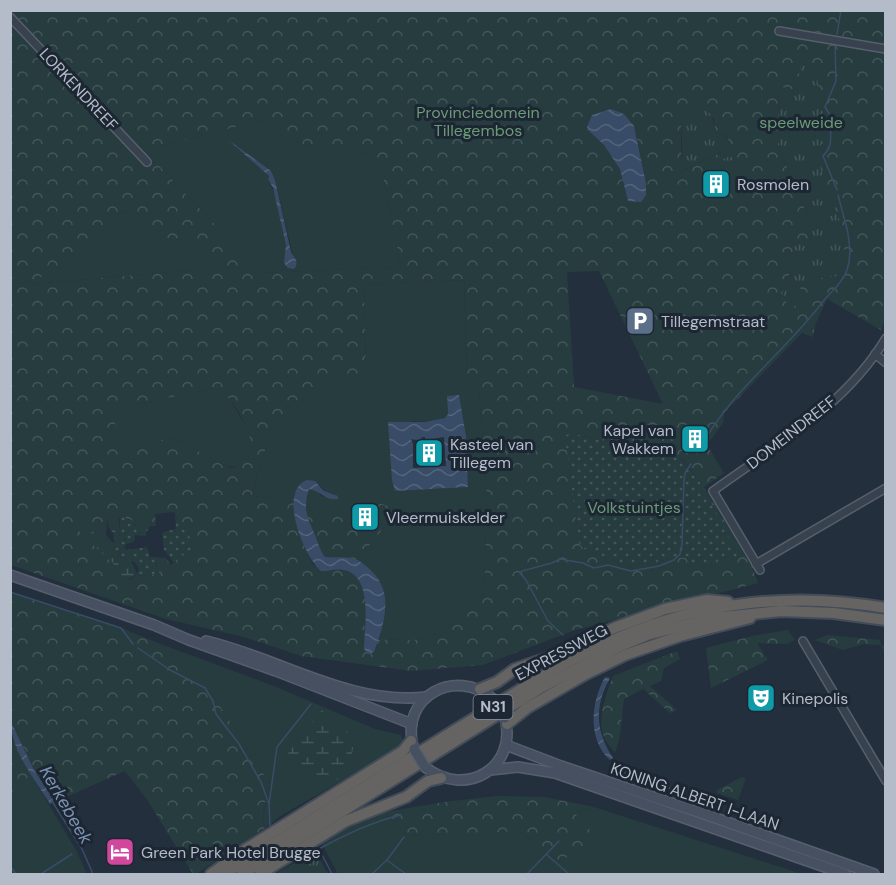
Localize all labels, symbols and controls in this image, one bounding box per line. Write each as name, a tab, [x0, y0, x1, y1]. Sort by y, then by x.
street label: LORKENDREEF	[35, 43, 123, 136]
park label: Provinciedomein Tillegembos	[416, 102, 540, 141]
park label: speelweide	[759, 112, 843, 133]
building icon: Rosmolen	[700, 168, 732, 200]
place label: Rosmolen	[737, 174, 809, 195]
parking icon: Tillegemstraat	[624, 305, 656, 337]
place label: Tillegemstraat	[661, 311, 765, 332]
street label: DOMEINDREEF	[742, 391, 841, 474]
place label: Kapel van Wakkem	[603, 420, 674, 459]
building icon: Kapel van Wakkem	[679, 423, 711, 455]
place label: Kasteel van Tillegem	[450, 434, 533, 473]
building icon: Kasteel van Tillegem	[413, 437, 445, 469]
park label: Volkstuintjes	[587, 497, 681, 518]
building icon: Vleermuiskelder	[349, 501, 381, 533]
place label: Vleermuiskelder	[386, 507, 505, 528]
street label: EXPRESSWEG	[512, 619, 611, 686]
theatre icon: Kinepolis	[745, 682, 777, 714]
place label: Kinepolis	[782, 688, 848, 709]
road number: N31	[474, 695, 512, 719]
street label: KONING ALBERT I-LAAN	[608, 758, 782, 835]
water label: Kerkebeek	[34, 761, 98, 849]
hotel icon: Green Park Hotel Brugge	[104, 836, 136, 868]
place label: Green Park Hotel Brugge	[141, 842, 321, 863]

